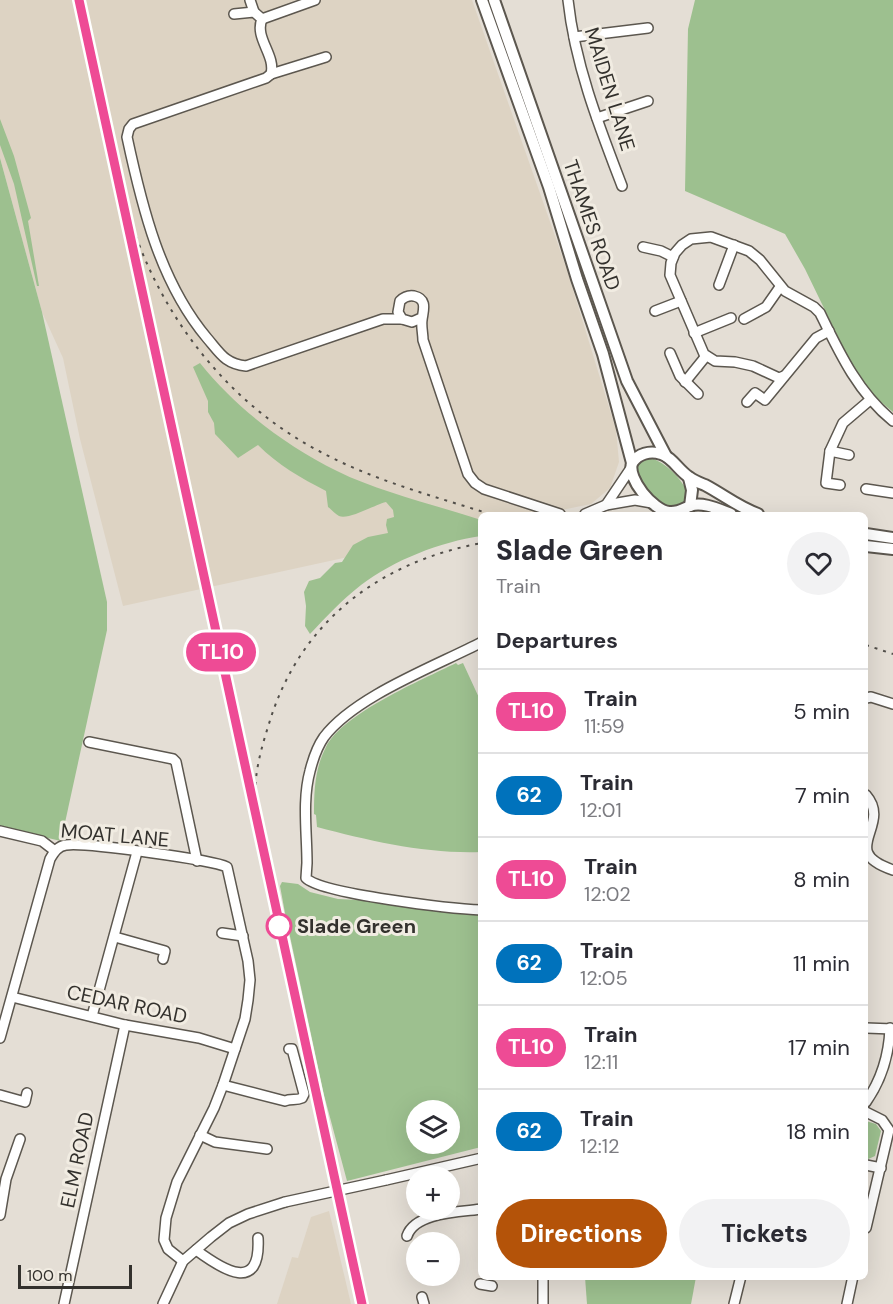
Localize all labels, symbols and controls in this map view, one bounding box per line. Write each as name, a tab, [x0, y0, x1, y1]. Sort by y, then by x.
street label: MAIDEN LANE	[579, 24, 641, 154]
street label: THAMES ROAD	[557, 156, 627, 294]
text: Slade Green	[496, 532, 663, 569]
button: heart	[787, 532, 850, 595]
text: Train	[496, 573, 541, 599]
text: Departures	[496, 626, 618, 655]
line badge: TL10	[179, 632, 263, 672]
text: TL10	[198, 638, 244, 666]
text: Train	[584, 684, 638, 713]
text: TL10	[508, 697, 554, 725]
text: 5 min	[793, 697, 850, 726]
text: 11:59	[584, 713, 625, 739]
text: Train	[580, 768, 634, 797]
text: 62	[516, 781, 542, 809]
text: 7 min	[795, 781, 850, 810]
text: 12:01	[580, 797, 622, 823]
street label: MOAT LANE	[60, 817, 170, 853]
text: Train	[584, 852, 638, 881]
text: TL10	[508, 865, 554, 893]
text: 8 min	[793, 865, 850, 894]
text: 12:02	[584, 881, 631, 907]
marker: Slade Green	[266, 913, 292, 939]
place label: Slade Green	[297, 913, 416, 939]
text: Train	[580, 936, 634, 965]
text: 62	[516, 949, 542, 977]
text: 11 min	[793, 949, 850, 978]
text: 12:05	[580, 965, 628, 991]
street label: CEDAR ROAD	[64, 979, 190, 1029]
text: Train	[584, 1020, 638, 1049]
text: TL10	[508, 1033, 554, 1061]
text: 17 min	[788, 1033, 850, 1062]
text: 12:11	[584, 1049, 618, 1075]
map controls	[406, 1100, 460, 1286]
button: layers	[406, 1100, 460, 1154]
text: Train	[580, 1104, 634, 1133]
street label: ELM ROAD	[54, 1110, 100, 1210]
text: 62	[516, 1117, 542, 1145]
text: 18 min	[786, 1117, 850, 1146]
text: 12:12	[580, 1133, 620, 1159]
button: +	[406, 1166, 460, 1220]
button: Directions	[496, 1199, 667, 1268]
button: Tickets	[679, 1199, 850, 1268]
button: −	[406, 1232, 460, 1286]
scale bar	[18, 1262, 132, 1290]
text: 100 m	[27, 1265, 72, 1286]

